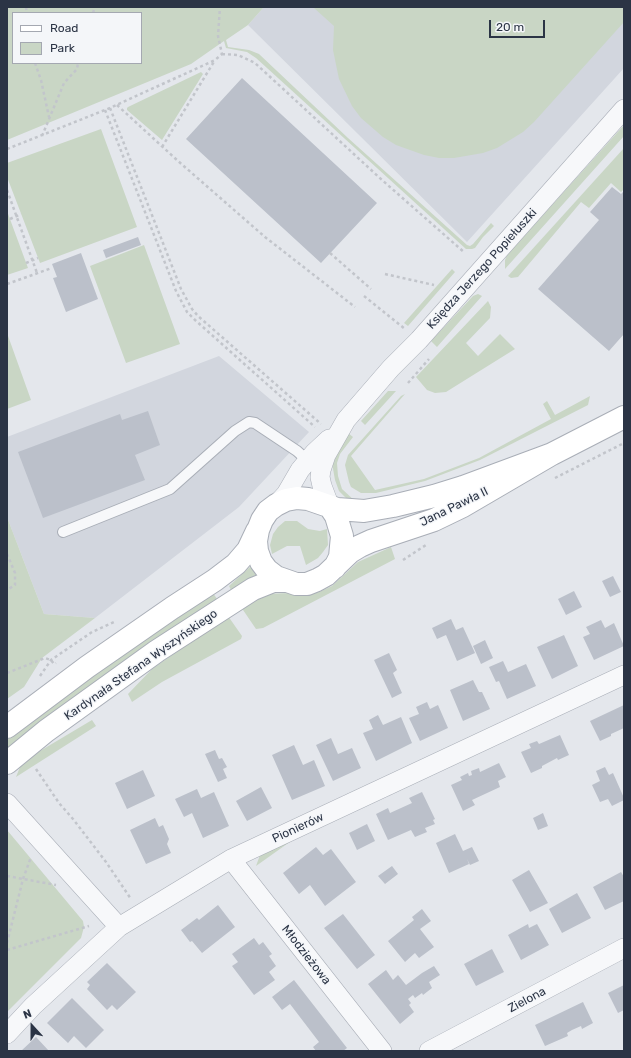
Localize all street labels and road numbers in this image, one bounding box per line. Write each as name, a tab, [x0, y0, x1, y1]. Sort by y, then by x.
street label: Księdza Jerzego Popiełuszki	[424, 206, 540, 332]
street label: Jana Pawła II	[417, 484, 491, 530]
street label: Kardynała Stefana Wyszyńskiego	[62, 606, 220, 724]
street label: Pionierów	[270, 810, 326, 846]
street label: Młodzieżowa	[278, 922, 334, 988]
street label: Zielona	[506, 984, 548, 1016]

